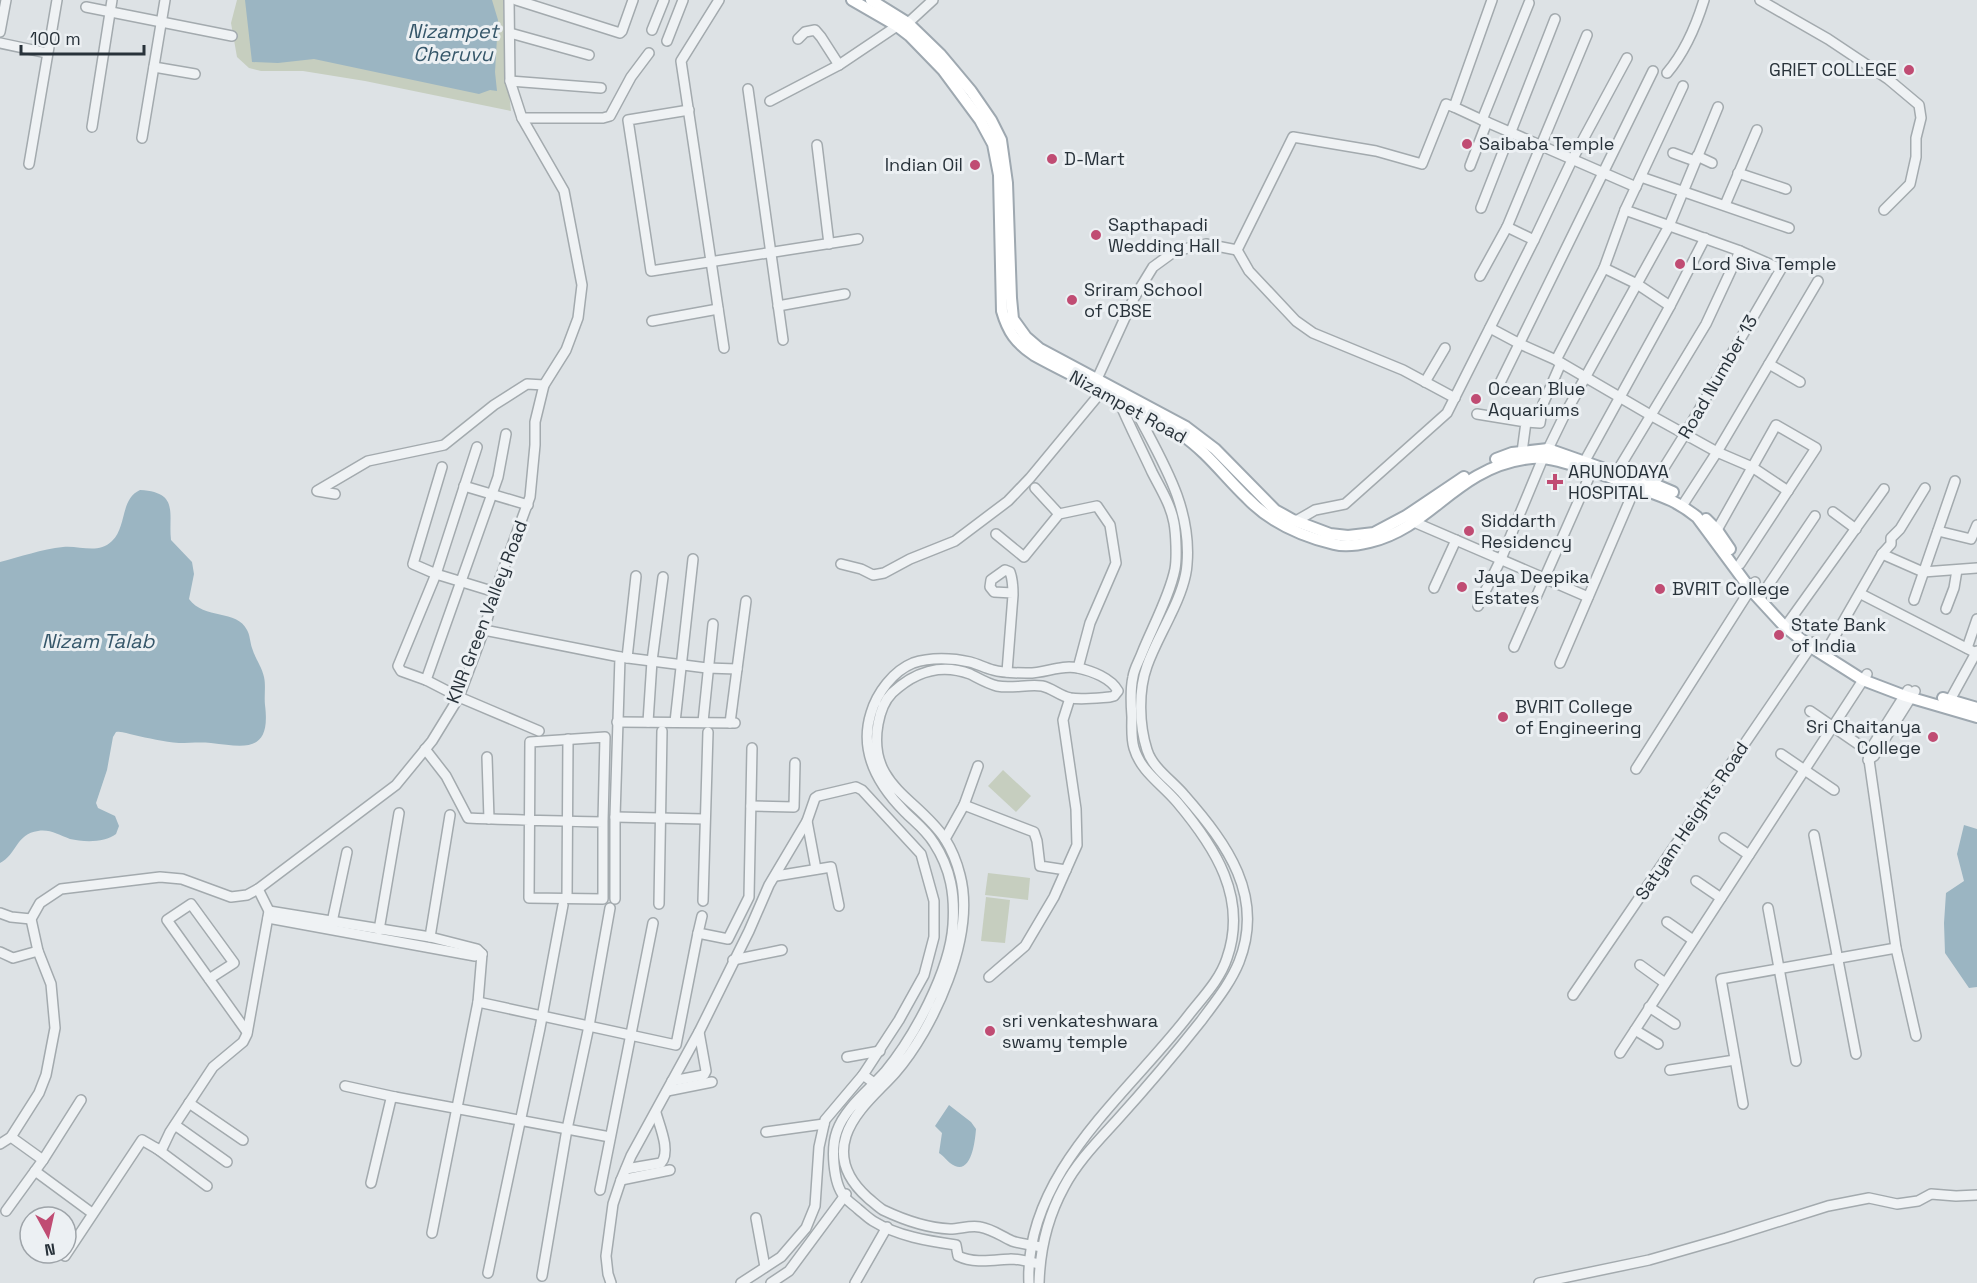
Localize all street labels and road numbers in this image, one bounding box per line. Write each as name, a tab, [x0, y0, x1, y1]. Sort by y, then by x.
street label: Road Number 13	[1673, 311, 1762, 443]
street label: Nizampet Road	[1066, 365, 1191, 448]
street label: KNR Green Valley Road	[441, 517, 532, 707]
street label: Satyam Heights Road	[1630, 737, 1753, 904]

